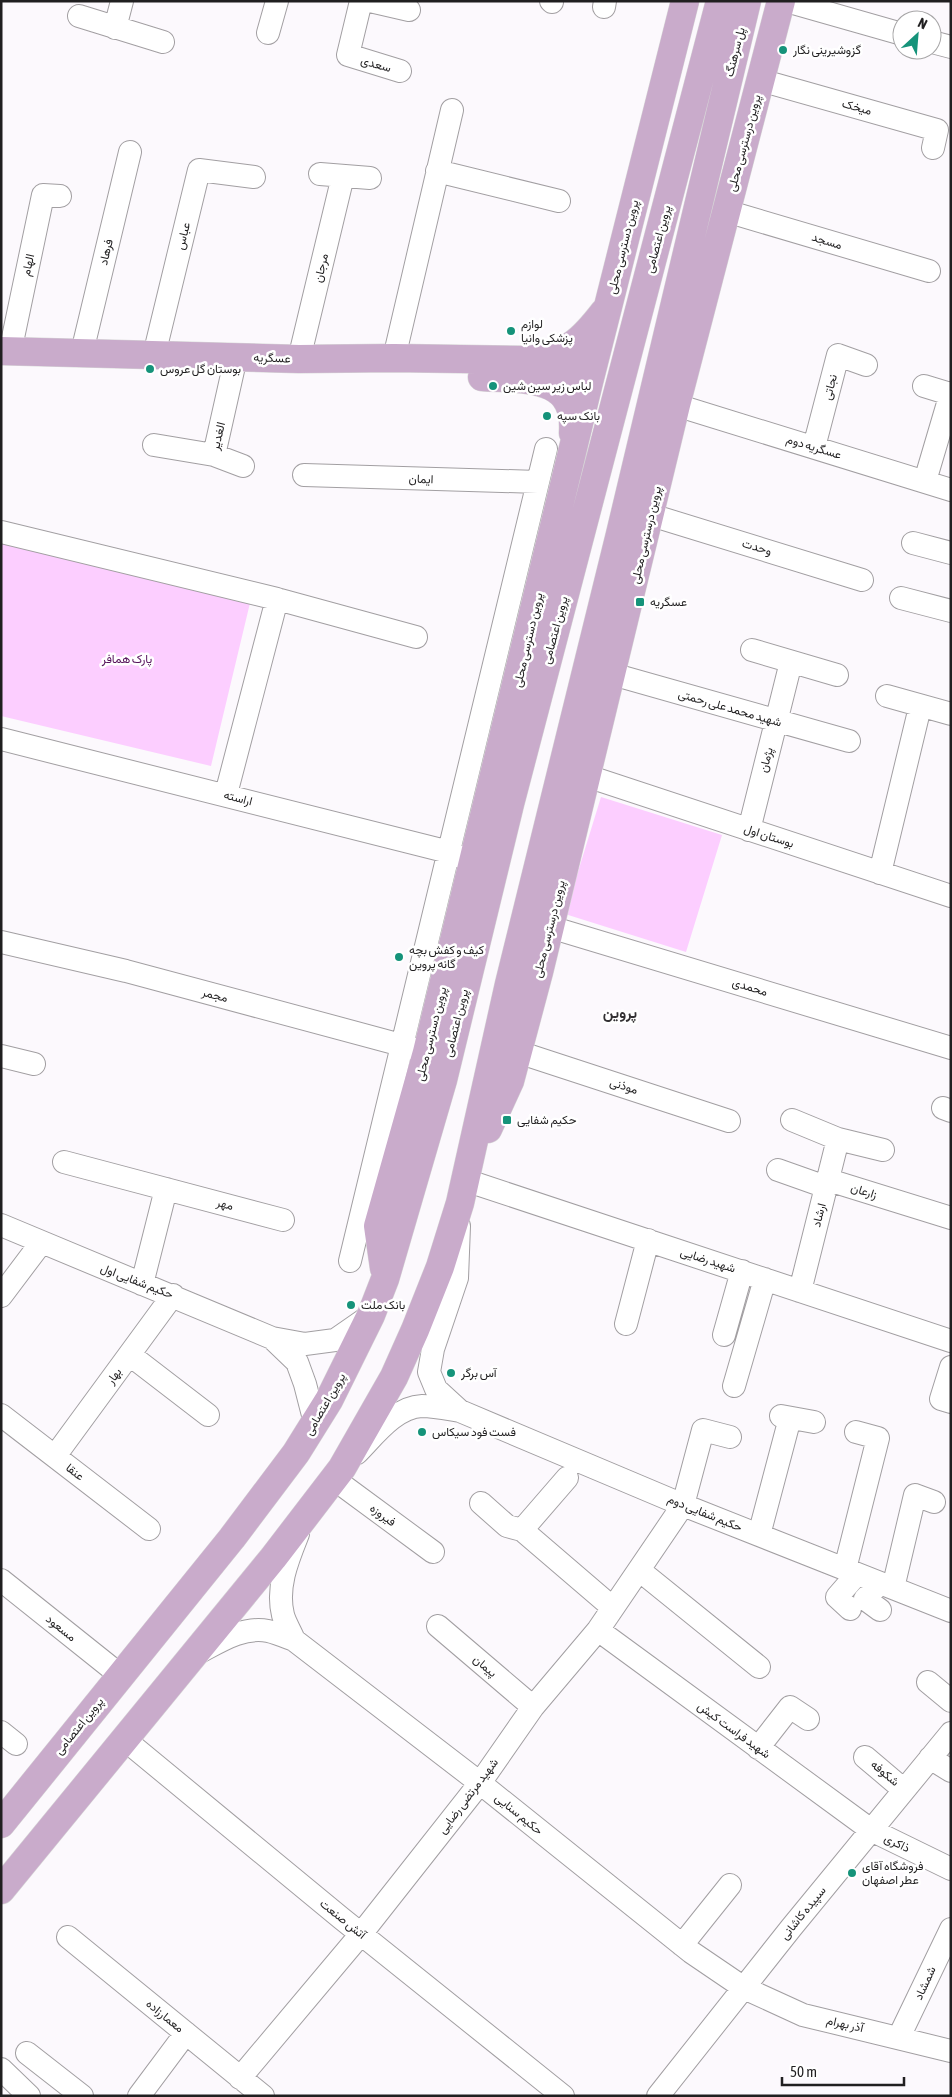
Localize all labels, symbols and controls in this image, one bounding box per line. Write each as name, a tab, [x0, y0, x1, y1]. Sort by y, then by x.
north arrow	[892, 10, 942, 60]
text: N	[915, 14, 930, 32]
street label: پل سرهنگ	[722, 26, 749, 79]
place label: گزوشیرینی نگار	[792, 43, 861, 58]
marker: گزوشیرینی نگار	[777, 44, 789, 56]
street label: سعدی	[359, 53, 393, 76]
street label: پروین درسترسی محلی	[724, 93, 765, 193]
street label: میخک	[841, 96, 873, 118]
street label: پروین دسترسی محلی	[605, 198, 642, 296]
street label: پروین اعتصامی	[642, 204, 675, 275]
street label: عباس	[173, 221, 194, 251]
street label: مسجد	[810, 230, 844, 252]
street label: فرهاد	[96, 238, 117, 267]
street label: مرجان	[311, 252, 332, 284]
street label: الهام	[19, 253, 38, 278]
place label: لوازم پزشکی وانیا	[521, 317, 573, 346]
marker: لوازم پزشکی وانیا	[505, 325, 517, 337]
street label: عسگریه	[253, 350, 291, 367]
place label: بوستان گل عروس	[160, 362, 241, 377]
marker: بوستان گل عروس	[144, 363, 156, 375]
street label: نجاتی	[820, 373, 841, 402]
place label: لباس زیر سین شین	[503, 379, 592, 394]
marker: لباس زیر سین شین	[487, 380, 499, 392]
place label: بانک سپه	[557, 409, 600, 424]
marker: بانک سپه	[541, 410, 553, 422]
street label: الغدیر	[208, 421, 229, 453]
street label: عسگریه دوم	[784, 432, 843, 463]
street label: ایمان	[408, 472, 434, 486]
street label: پروین درسترسی محلی	[628, 485, 665, 585]
street label: وحدت	[740, 536, 774, 559]
street label: پروین دسترسی محلی	[510, 591, 547, 689]
street label: پروین اعتصامی	[539, 595, 572, 666]
place label: عسگریه	[650, 595, 687, 610]
marker: عسگریه	[634, 596, 646, 608]
park label: پارک همافر	[101, 652, 153, 667]
street label: شهید محمد علی رحمتی	[676, 687, 783, 730]
street label: پژمان	[756, 746, 777, 774]
street label: اراسته	[222, 788, 254, 809]
street label: بوستان اول	[742, 821, 796, 852]
street label: پروین درسترسی محلی	[530, 879, 569, 979]
place label: کیف و کفش بچه گانه پروین	[409, 943, 484, 972]
marker: کیف و کفش بچه گانه پروین	[393, 951, 405, 963]
street label: محمدی	[730, 975, 769, 1000]
street label: مجمر	[199, 985, 229, 1006]
street label: پروین دسترسی محلی	[413, 985, 450, 1083]
street label: پروین اعتصامی	[441, 988, 472, 1059]
district label: پروین	[603, 1004, 637, 1023]
street label: موذنی	[608, 1075, 640, 1098]
place label: حکیم شفایی	[517, 1113, 577, 1128]
marker: حکیم شفایی	[501, 1114, 513, 1126]
street label: زارعان	[849, 1180, 879, 1203]
street label: مهر	[214, 1195, 235, 1214]
street label: ارشاد	[809, 1202, 830, 1229]
street label: شهید رضایی	[678, 1244, 737, 1276]
street label: حکیم شفایی اول	[98, 1261, 175, 1302]
place label: بانک ملت	[361, 1298, 405, 1312]
marker: بانک ملت	[345, 1299, 357, 1311]
street label: بهار	[103, 1365, 125, 1388]
place label: آس برگر	[460, 1366, 498, 1381]
marker: آس برگر	[445, 1367, 457, 1379]
street label: پروین اعتصامی	[302, 1370, 349, 1438]
place label: فست فود سیکاس	[432, 1425, 516, 1440]
marker: فست فود سیکاس	[416, 1426, 428, 1438]
street label: عنقا	[63, 1461, 87, 1483]
street label: حکیم شفایی دوم	[665, 1492, 744, 1535]
street label: فیروزه	[367, 1501, 399, 1530]
street label: مسعود	[43, 1612, 79, 1645]
street label: پیمان	[470, 1652, 500, 1681]
street label: پروین اعتصامی	[52, 1695, 107, 1758]
street label: شهید فراست کیش	[694, 1699, 773, 1762]
street label: شهید مرتضی رضایی	[435, 1755, 502, 1837]
street label: شکوفه	[867, 1757, 902, 1790]
street label: حکیم سنایی	[492, 1790, 546, 1838]
street label: ذاکری	[881, 1831, 912, 1856]
place label: فروشگاه آقای عطر اصفهان	[862, 1859, 924, 1888]
marker: فروشگاه آقای عطر اصفهان	[846, 1867, 858, 1879]
street label: سپیده کاشانی	[777, 1884, 830, 1943]
street label: آتش صنعت	[316, 1896, 370, 1943]
street label: شمشاد	[911, 1964, 939, 2002]
street label: معمارزاده	[143, 1997, 187, 2036]
street label: آذر بهرام	[825, 2013, 866, 2036]
scale bar	[782, 2054, 904, 2086]
text: 50 m	[790, 2063, 817, 2080]

